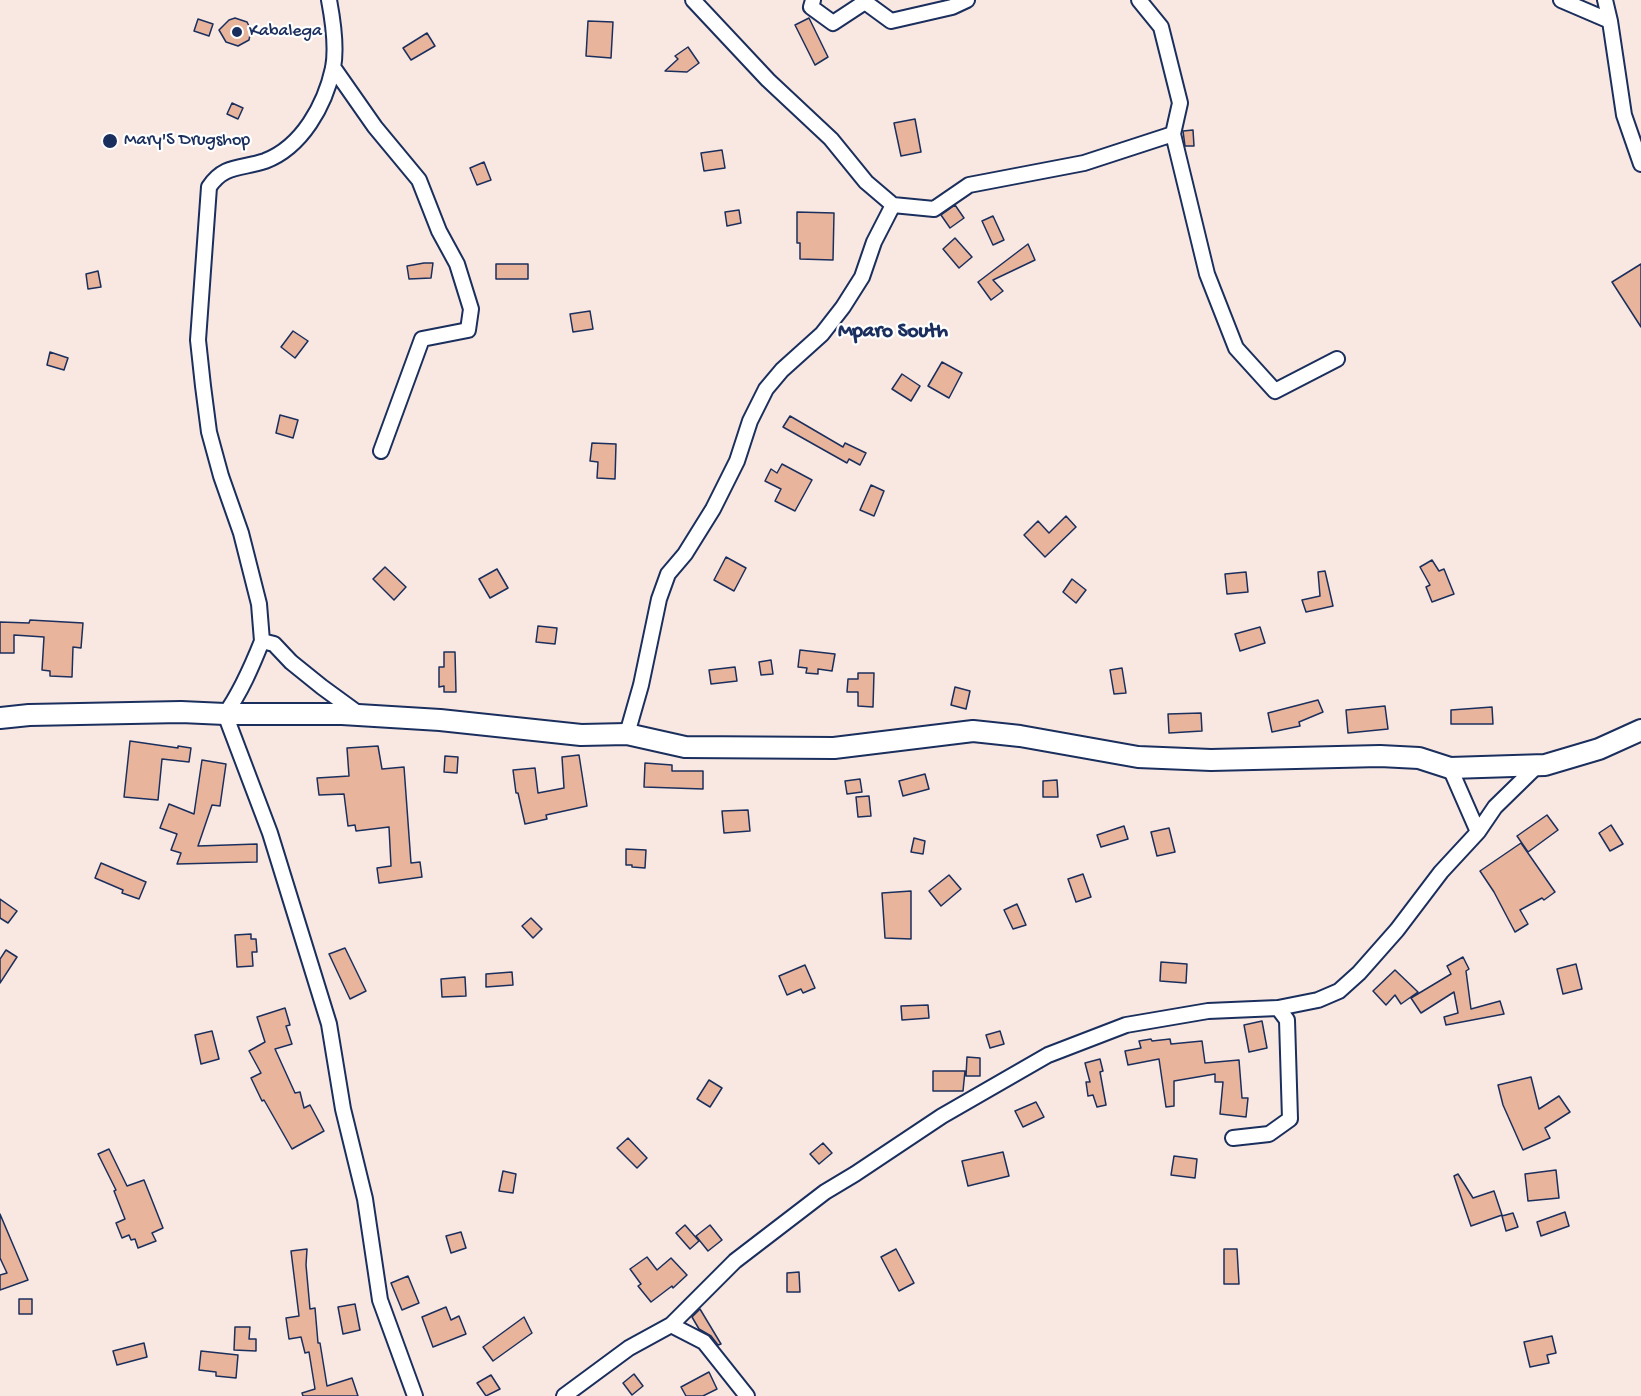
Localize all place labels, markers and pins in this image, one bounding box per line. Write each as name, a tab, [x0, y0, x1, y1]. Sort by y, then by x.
place label: Kabalega	[249, 21, 322, 43]
marker: Kabalega	[230, 25, 244, 39]
place label: Mary'S Drugshop	[124, 130, 250, 152]
marker: Mary'S Drugshop	[101, 132, 119, 150]

